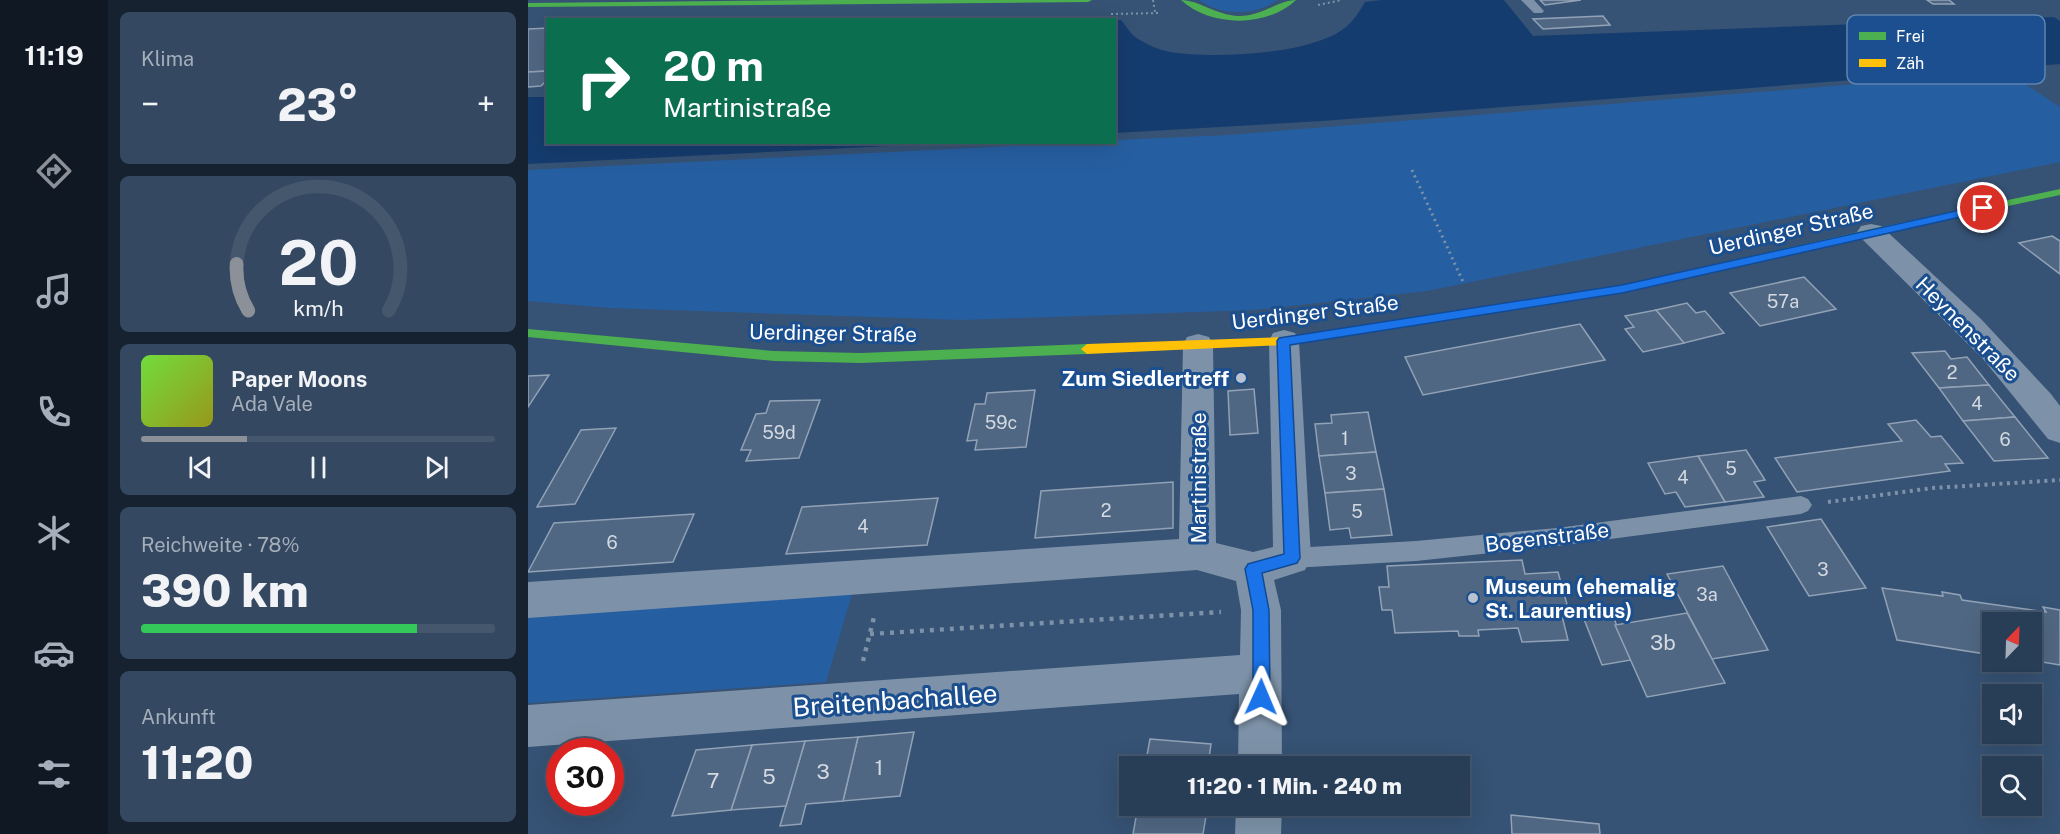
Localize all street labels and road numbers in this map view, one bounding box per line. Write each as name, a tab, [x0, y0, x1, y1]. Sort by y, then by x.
street label: Uerdinger Straße	[1706, 198, 1876, 260]
street label: Heynenstraße	[1911, 272, 2025, 386]
street label: Uerdinger Straße	[1230, 289, 1400, 335]
street label: Uerdinger Straße	[749, 319, 917, 347]
street label: Martinistraße	[1186, 412, 1211, 544]
street label: Bogenstraße	[1484, 517, 1610, 557]
street label: Breitenbachallee	[792, 677, 998, 723]

